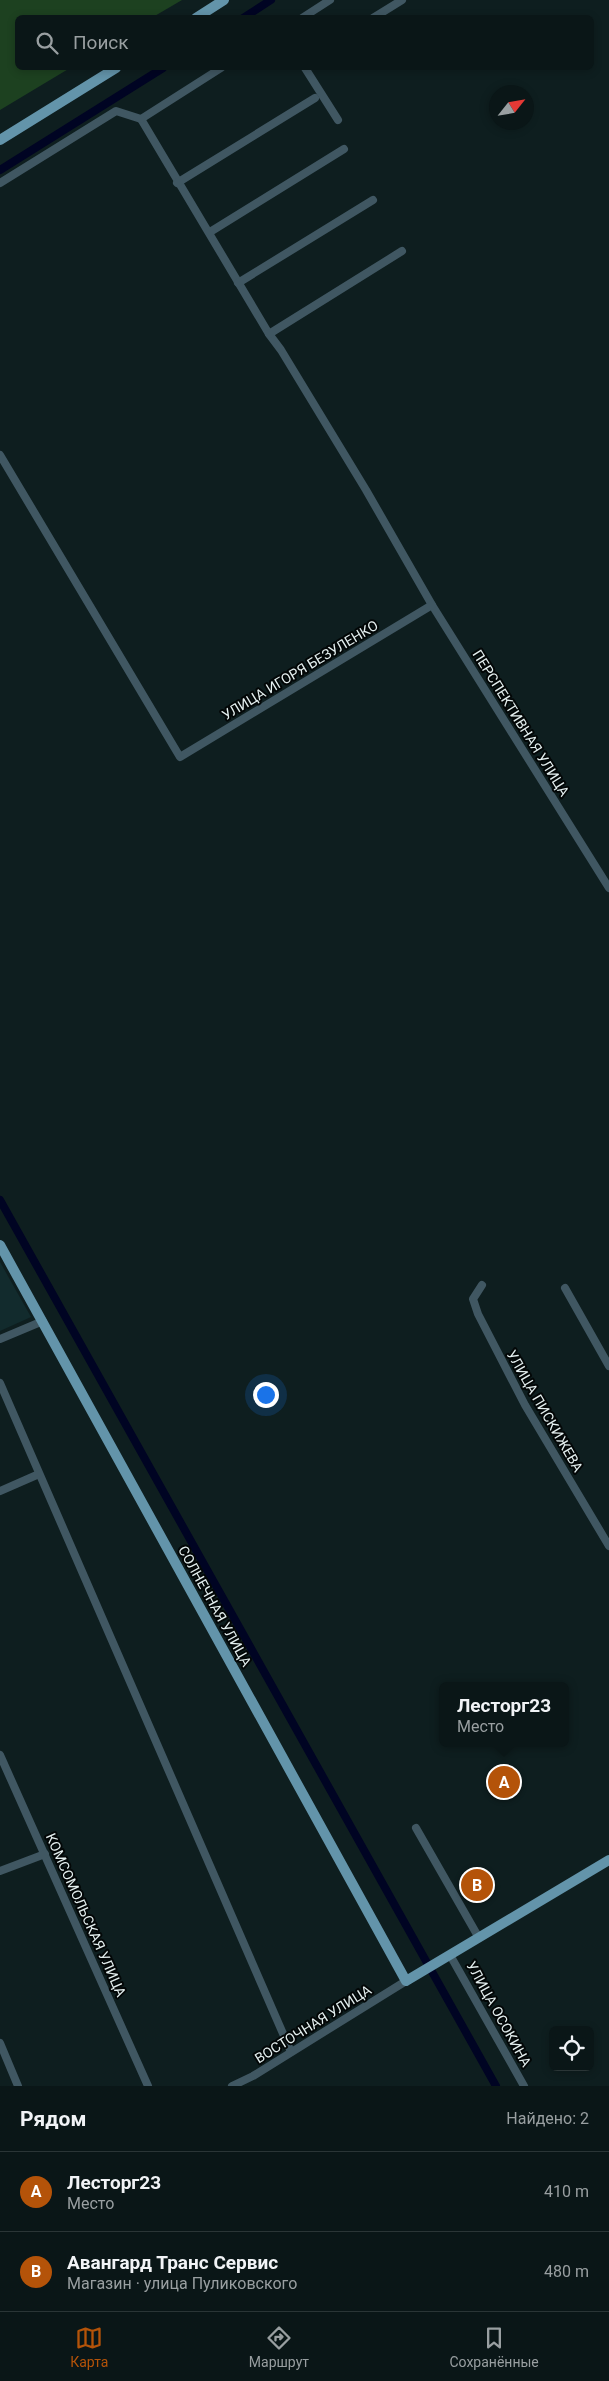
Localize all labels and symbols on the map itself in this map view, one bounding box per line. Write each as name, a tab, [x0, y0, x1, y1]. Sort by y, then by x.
north arrow	[489, 85, 534, 130]
street label: УЛИЦА ИГОРЯ БЕЗУЛЕНКО	[219, 617, 381, 723]
street label: ПЕРСПЕКТИВНАЯ УЛИЦА	[469, 647, 573, 799]
street label: УЛИЦА ПИСКИЖЕВА	[504, 1347, 586, 1475]
your location	[253, 1382, 279, 1408]
street label: СОЛНЕЧНАЯ УЛИЦА	[175, 1543, 255, 1669]
pin: A	[488, 1763, 520, 1801]
street label: КОМСОМОЛЬСКАЯ УЛИЦА	[43, 1831, 129, 1999]
pin: B	[461, 1866, 493, 1904]
street label: УЛИЦА ОСОКИНА	[463, 1959, 535, 2069]
street label: ВОСТОЧНАЯ УЛИЦА	[252, 1982, 374, 2066]

